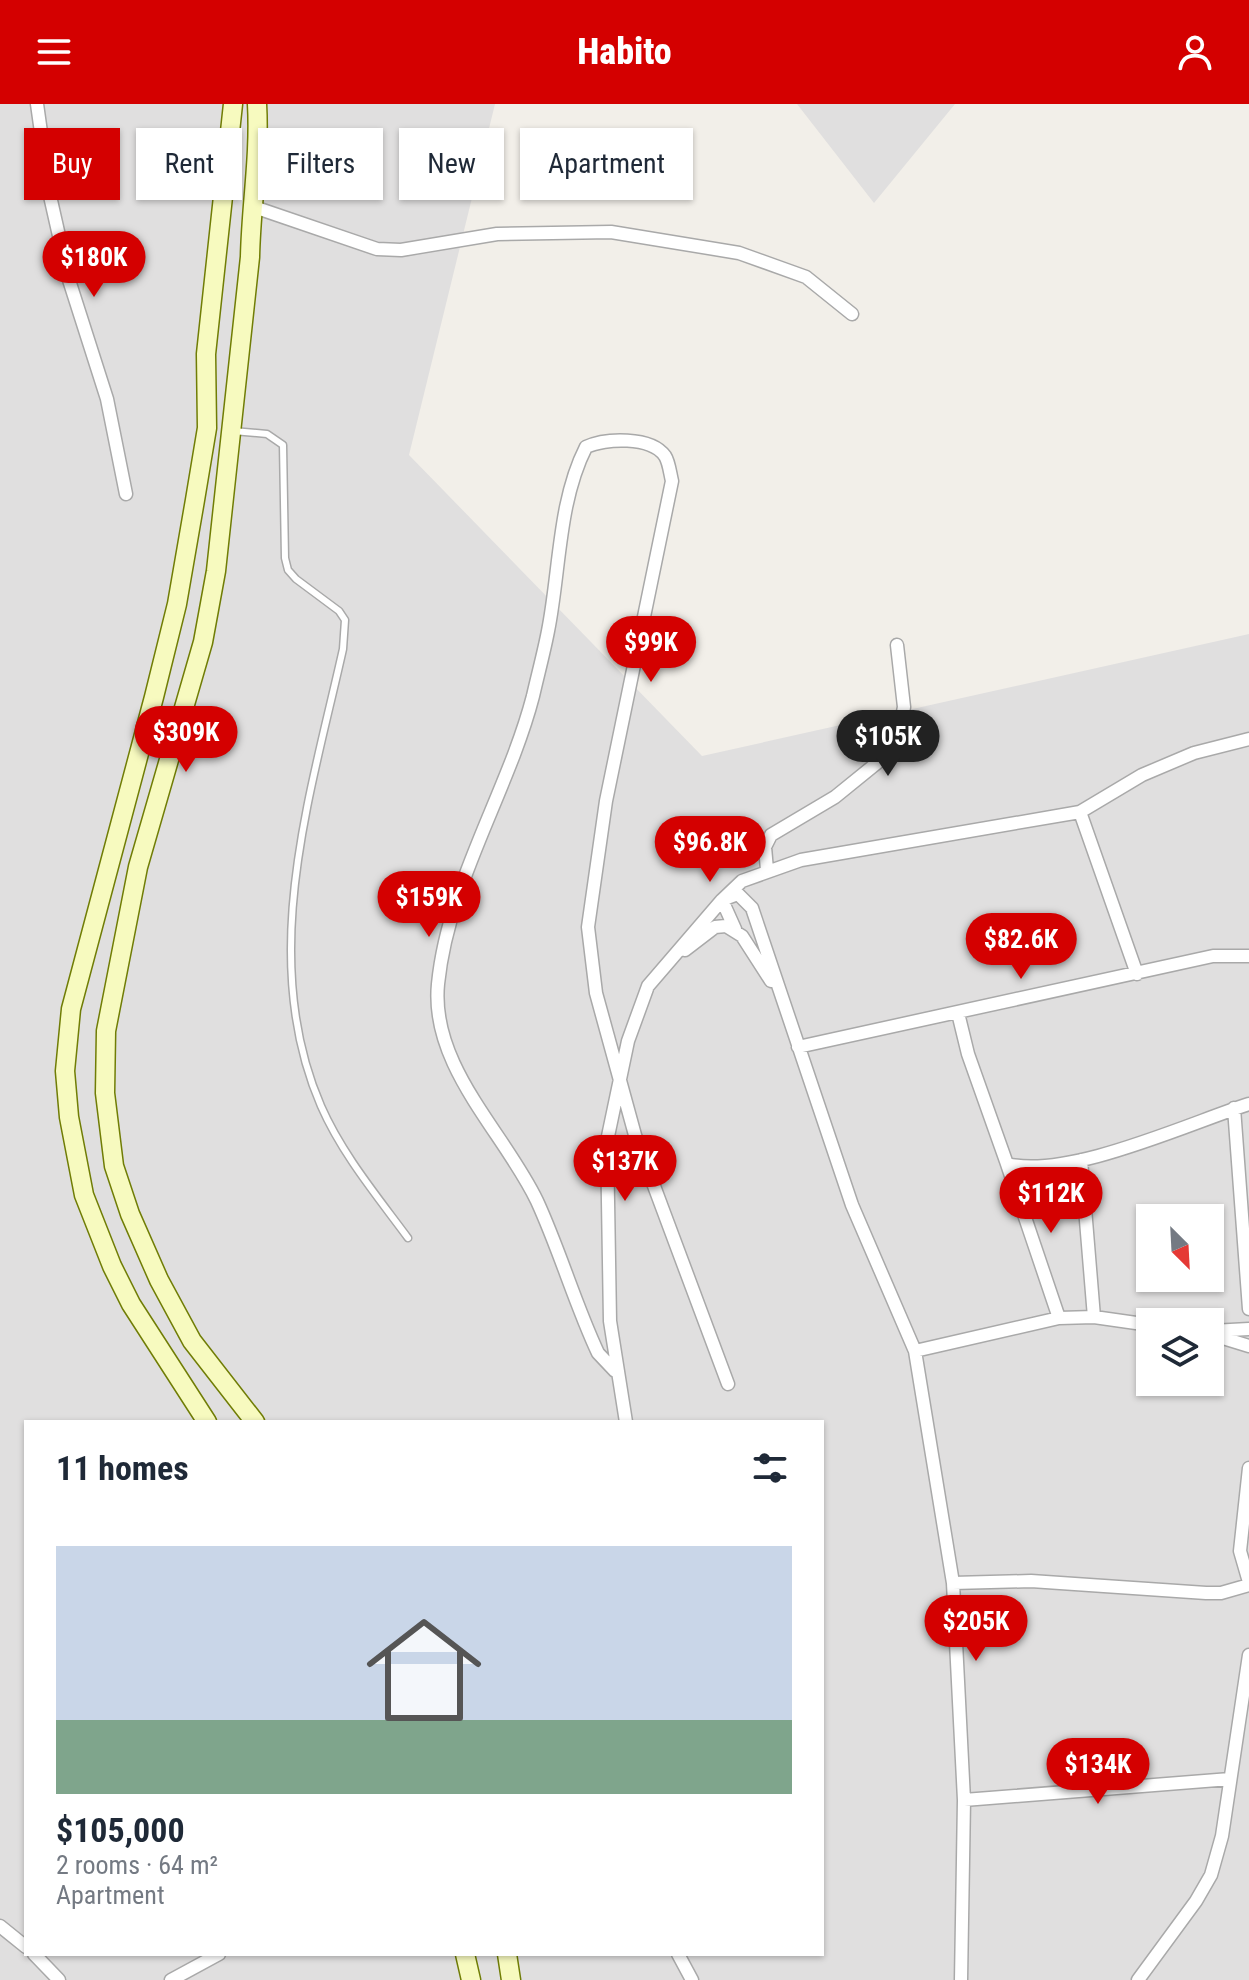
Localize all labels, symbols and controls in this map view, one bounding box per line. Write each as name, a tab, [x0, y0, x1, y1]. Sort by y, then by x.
icon: menu	[32, 30, 76, 74]
icon: person	[1173, 30, 1217, 74]
text: Habito	[577, 31, 672, 73]
chip: Buy	[24, 128, 120, 200]
chip: Rent	[136, 128, 242, 200]
chip: Filters	[258, 128, 383, 200]
chip: New	[399, 128, 504, 200]
chip: Apartment	[520, 128, 693, 200]
pin: $180K	[38, 231, 150, 299]
text: $180K	[61, 242, 127, 272]
pin: $99K	[604, 616, 698, 684]
text: $99K	[624, 627, 678, 657]
pin: $309K	[130, 706, 242, 774]
pin: $105K	[832, 710, 944, 778]
text: $309K	[153, 717, 219, 747]
text: $105K	[855, 721, 921, 751]
pin: $96.8K	[645, 816, 775, 884]
text: $96.8K	[673, 827, 747, 857]
pin: $159K	[373, 871, 485, 939]
text: $159K	[396, 882, 462, 912]
pin: $82.6K	[956, 913, 1086, 981]
text: $82.6K	[984, 924, 1058, 954]
pin: $137K	[569, 1135, 681, 1203]
text: $137K	[592, 1146, 658, 1176]
pin: $112K	[995, 1167, 1107, 1235]
text: $112K	[1018, 1178, 1084, 1208]
north arrow	[1136, 1204, 1224, 1292]
map controls	[1136, 1204, 1224, 1396]
button: layers	[1136, 1308, 1224, 1396]
icon: filters	[748, 1446, 792, 1490]
text: 11 homes	[56, 1448, 189, 1488]
pin: $205K	[920, 1595, 1032, 1663]
icon: home	[352, 1598, 496, 1742]
text: $205K	[943, 1606, 1009, 1636]
pin: $134K	[1042, 1738, 1154, 1806]
text: $134K	[1065, 1749, 1131, 1779]
text: $105,000	[56, 1810, 185, 1850]
text: 2 rooms · 64 m²	[56, 1850, 218, 1880]
text: Apartment	[56, 1880, 165, 1910]

